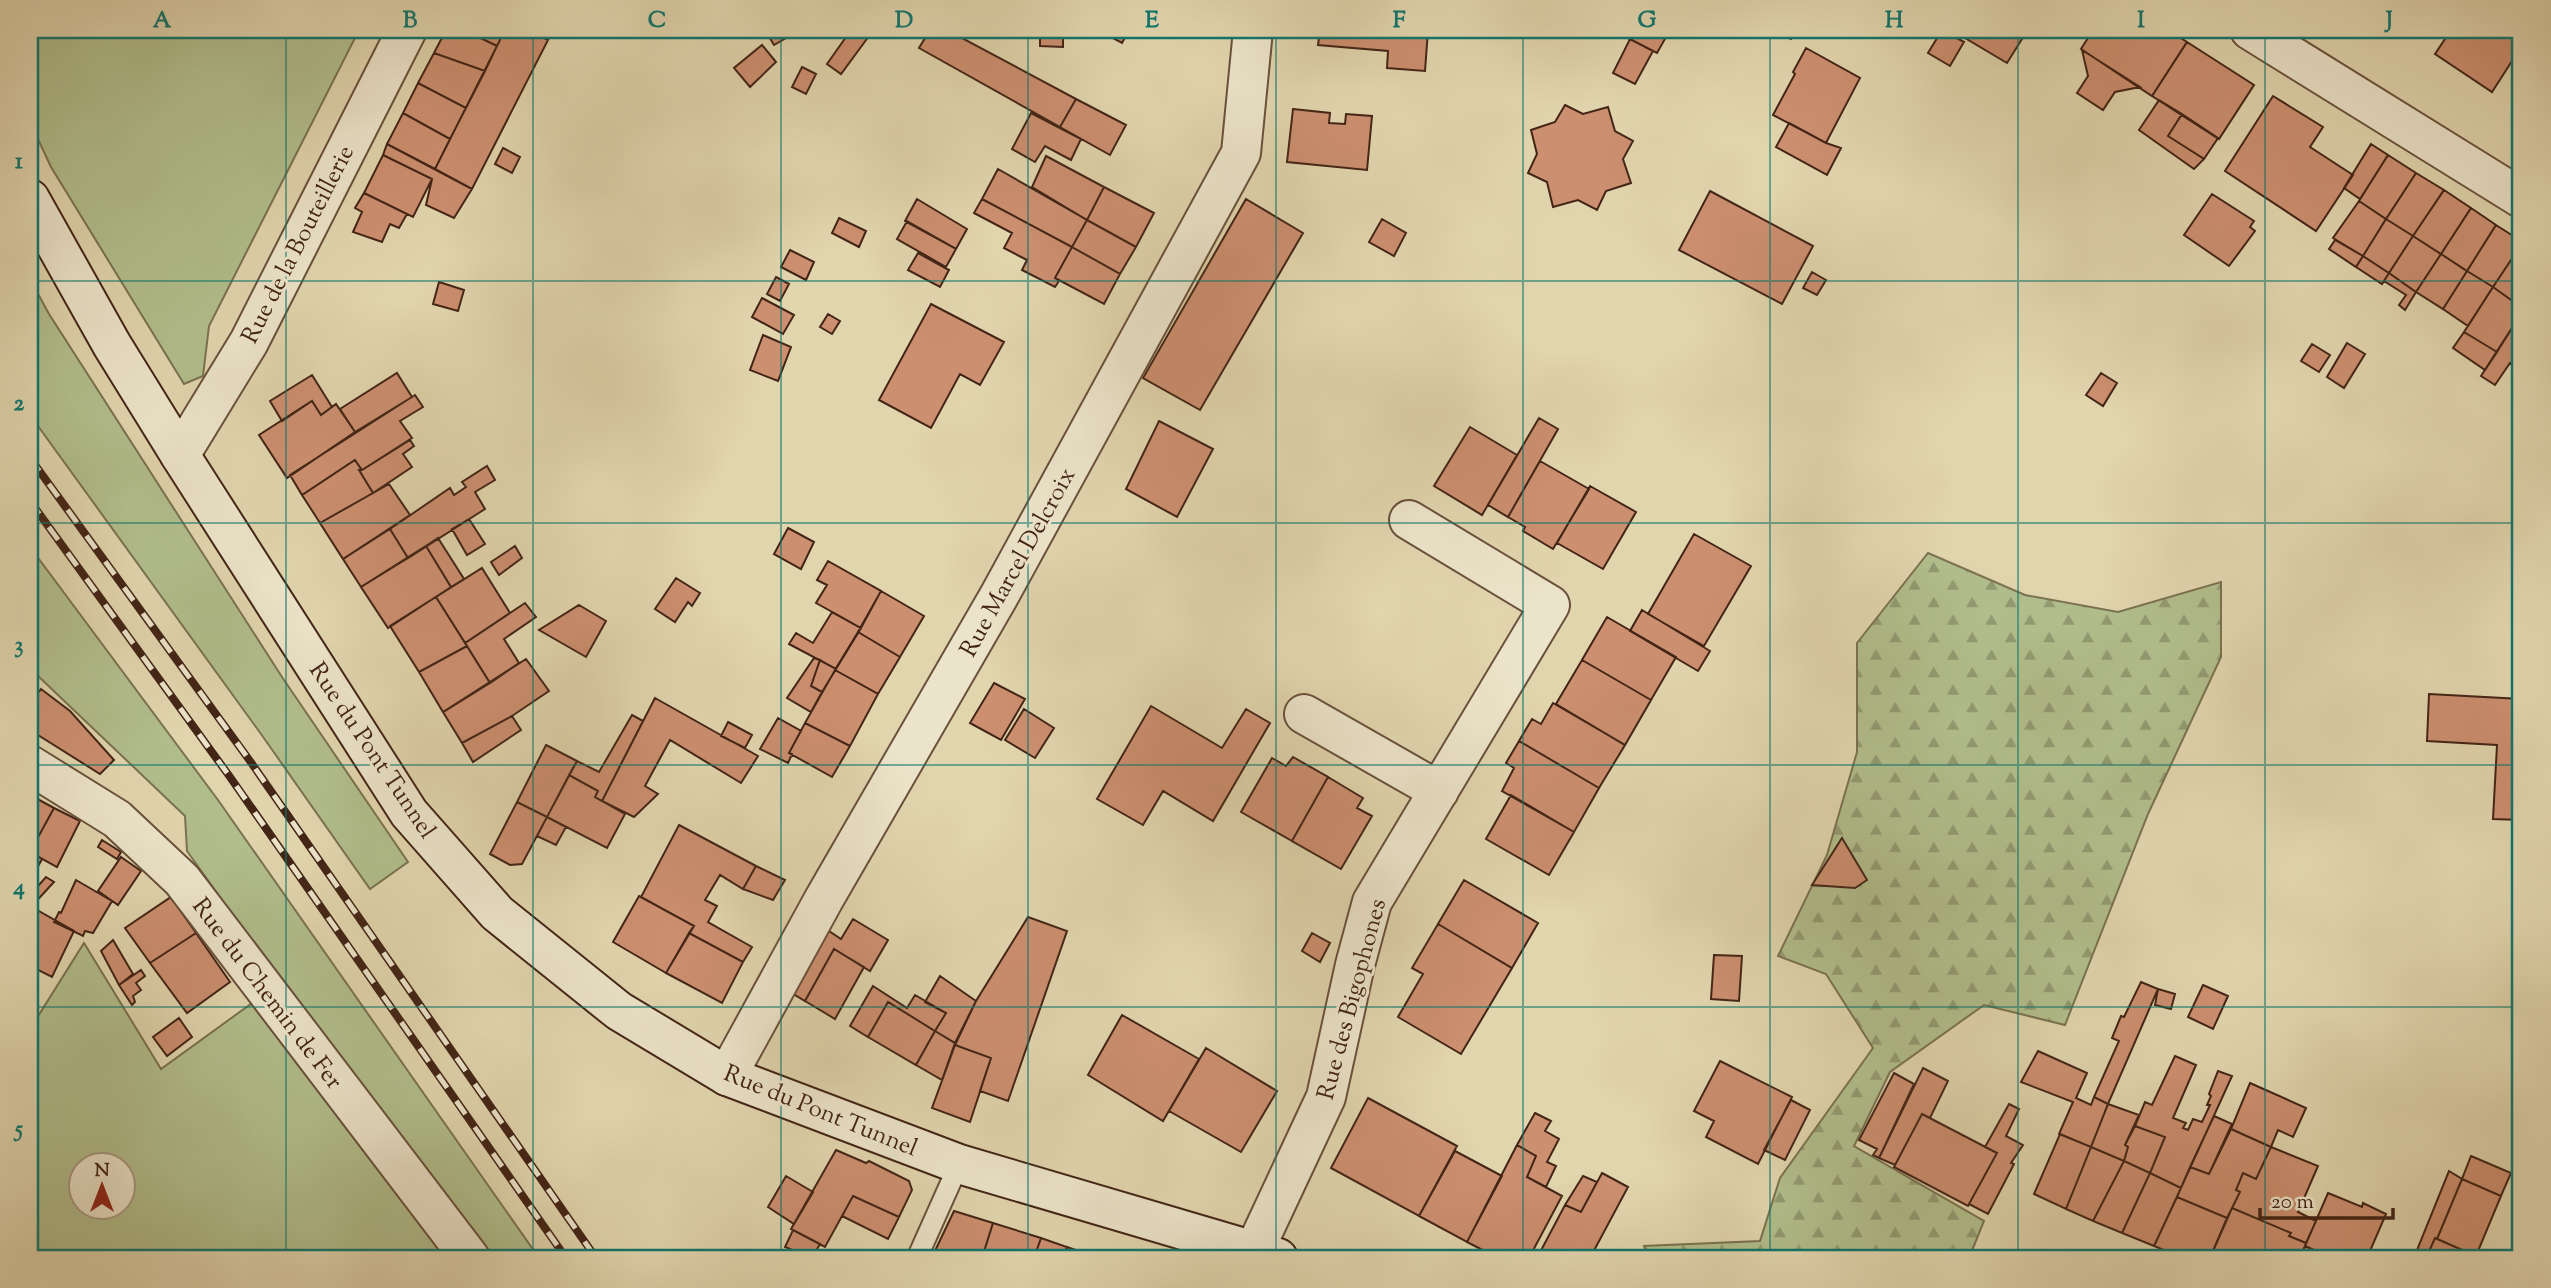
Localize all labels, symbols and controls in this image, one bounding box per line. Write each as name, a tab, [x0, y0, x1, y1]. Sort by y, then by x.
text: A	[153, 5, 172, 38]
text: B	[403, 5, 418, 38]
text: C	[648, 5, 666, 38]
text: D	[895, 5, 913, 38]
text: E	[1145, 5, 1159, 38]
text: F	[1393, 5, 1406, 38]
text: G	[1638, 5, 1657, 38]
text: H	[1885, 5, 1904, 38]
text: I	[2137, 5, 2145, 38]
text: J	[2384, 5, 2393, 38]
street label: Rue de la Bouteillerie	[234, 140, 364, 350]
text: 1	[15, 146, 23, 179]
text: 2	[14, 388, 25, 421]
street label: Rue Marcel Delcroix	[953, 462, 1085, 664]
text: 3	[14, 630, 24, 663]
street label: Rue du Pont Tunnel	[300, 656, 443, 846]
text: 4	[12, 872, 25, 905]
street label: Rue du Chemin de Fer	[183, 891, 350, 1097]
street label: Rue des Bigophones	[1310, 895, 1396, 1104]
street label: Rue du Pont Tunnel	[718, 1057, 923, 1166]
text: 5	[13, 1114, 23, 1147]
north arrow	[66, 1152, 136, 1222]
text: N	[94, 1158, 110, 1185]
scale bar	[2260, 1176, 2394, 1220]
text: 20 m	[2271, 1188, 2314, 1218]

